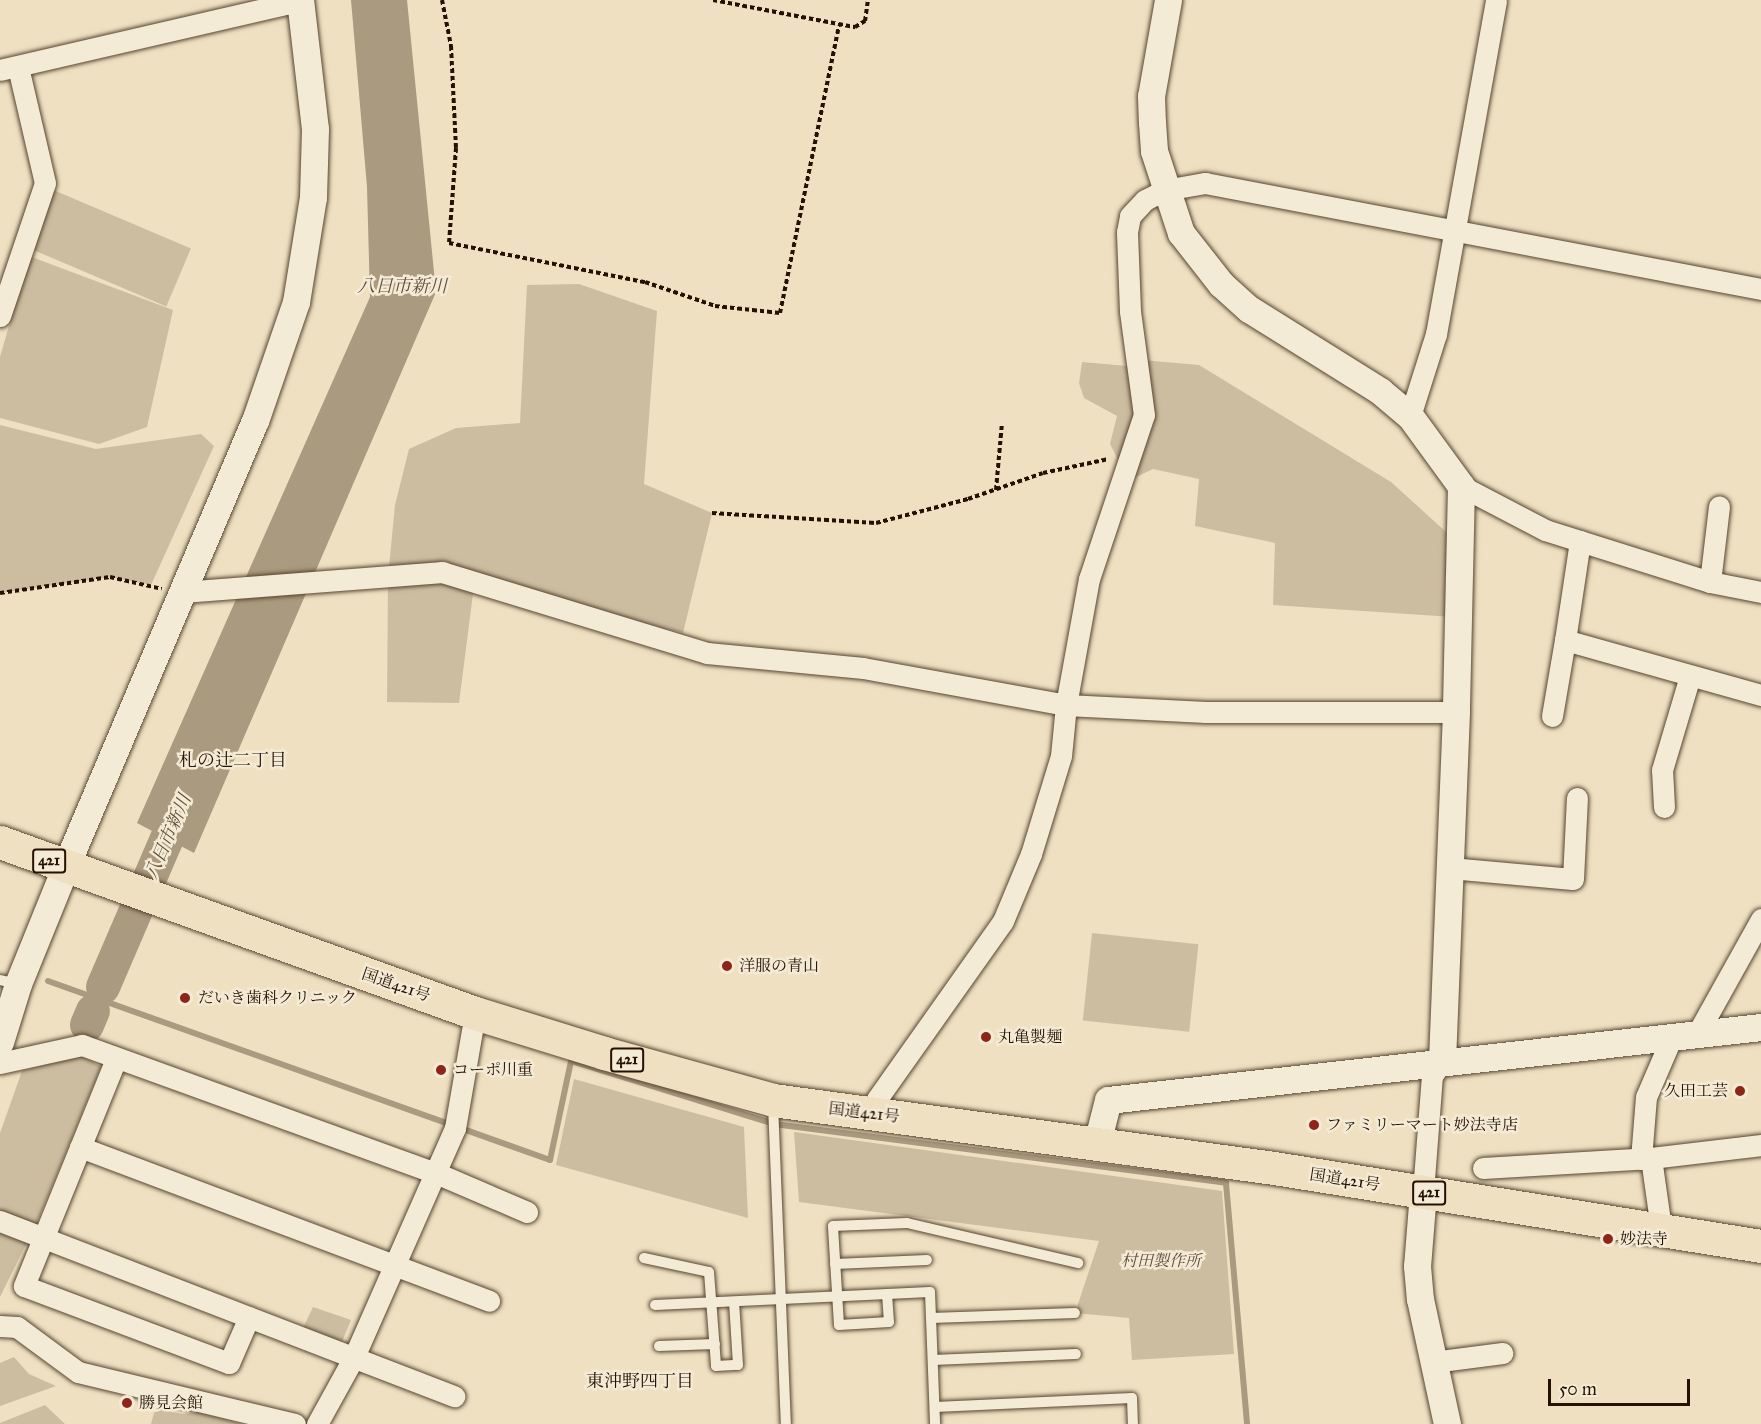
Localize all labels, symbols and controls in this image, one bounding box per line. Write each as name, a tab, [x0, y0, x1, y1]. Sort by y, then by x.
water label: 八日市新川	[357, 275, 447, 297]
district label: 札の辻二丁目	[179, 749, 287, 771]
water label: 八日市新川	[140, 791, 196, 883]
road number: 421	[31, 849, 67, 873]
place label: 洋服の青山	[739, 956, 819, 976]
marker: 洋服の青山	[720, 959, 734, 973]
street label: 国道421号	[359, 964, 433, 1006]
place label: だいき歯科クリニック	[198, 988, 358, 1008]
marker: だいき歯科クリニック	[176, 989, 194, 1007]
place label: 丸亀製麺	[998, 1027, 1062, 1047]
marker: 丸亀製麺	[979, 1030, 993, 1044]
road number: 421	[609, 1048, 645, 1072]
place label: コーポ川重	[453, 1060, 533, 1080]
marker: コーポ川重	[434, 1063, 448, 1077]
place label: 久田工芸	[1664, 1081, 1728, 1101]
marker: 久田工芸	[1733, 1084, 1747, 1098]
street label: 国道421号	[828, 1099, 900, 1127]
place label: ファミリーマート妙法寺店	[1326, 1115, 1518, 1135]
marker: ファミリーマート妙法寺店	[1307, 1118, 1321, 1132]
street label: 国道421号	[1308, 1165, 1382, 1195]
road number: 421	[1411, 1181, 1447, 1205]
place label: 妙法寺	[1620, 1229, 1668, 1249]
marker: 妙法寺	[1601, 1232, 1615, 1246]
park label: 村田製作所	[1121, 1251, 1201, 1271]
scale bar	[1551, 1367, 1694, 1405]
district label: 東沖野四丁目	[586, 1370, 694, 1392]
text: 50 m	[1559, 1378, 1597, 1400]
place label: 勝見会館	[139, 1393, 203, 1413]
marker: 勝見会館	[120, 1396, 134, 1410]

